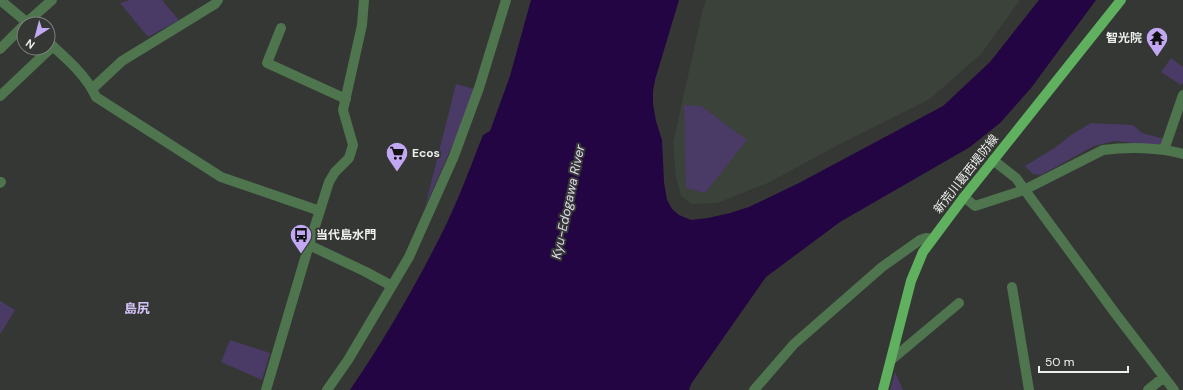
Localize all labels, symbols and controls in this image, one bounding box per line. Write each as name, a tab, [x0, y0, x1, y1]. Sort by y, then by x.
north arrow	[16, 16, 56, 56]
temple icon: 智光院	[1144, 25, 1170, 58]
place label: 智光院	[1106, 30, 1142, 46]
text: N	[23, 36, 37, 52]
street label: 新荒川葛西堤防線	[930, 131, 1002, 217]
supermarket icon: Ecos	[384, 140, 410, 173]
water label: Kyu-Edogawa River	[548, 142, 589, 261]
place label: Ecos	[412, 145, 440, 161]
bus stop icon: 当代島水門	[288, 222, 314, 255]
place label: 当代島水門	[316, 227, 376, 243]
district label: 島尻	[124, 300, 150, 317]
scale bar	[1039, 348, 1128, 374]
text: 50 m	[1045, 354, 1074, 370]

